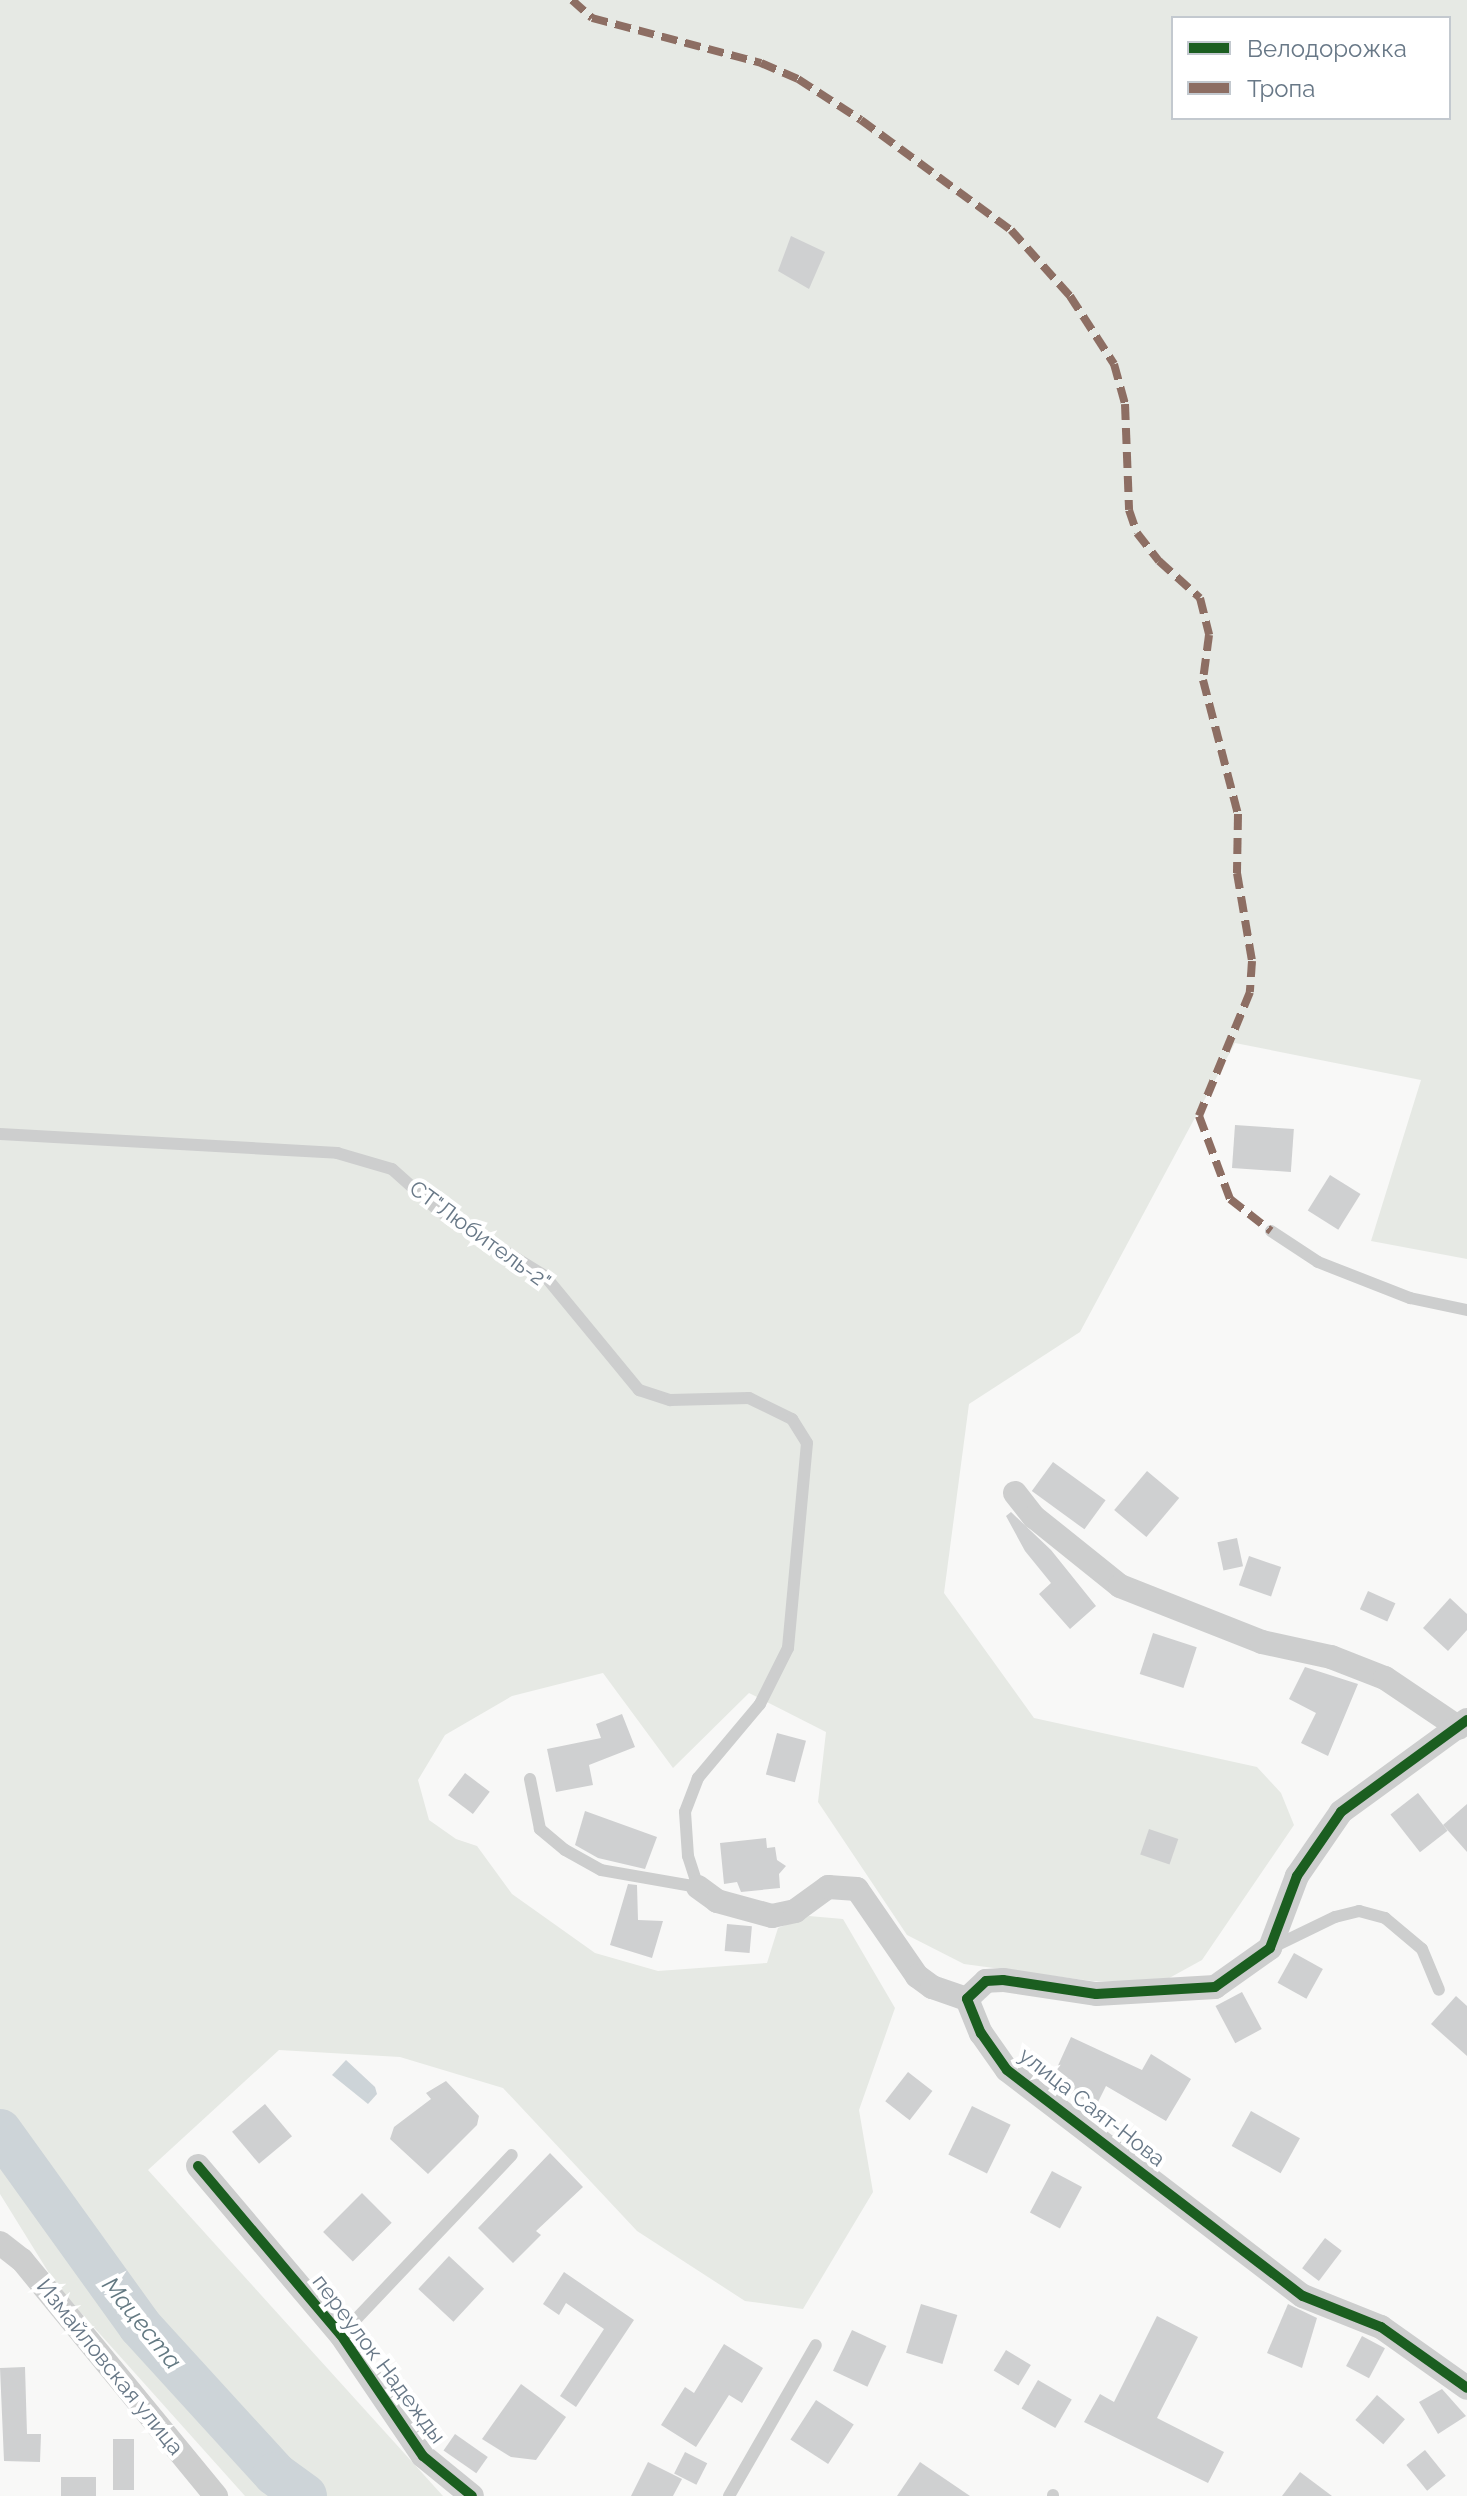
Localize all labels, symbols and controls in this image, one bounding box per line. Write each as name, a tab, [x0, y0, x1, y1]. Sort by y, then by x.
legend	[1171, 16, 1451, 120]
text: Велодорожка	[1247, 34, 1407, 63]
text: Тропа	[1247, 74, 1315, 103]
street label: СТ"Любитель-2"	[404, 1175, 556, 1295]
street label: улица Саят-Нова	[1014, 2042, 1170, 2172]
street label: переулок Надежды	[307, 2269, 451, 2449]
water label: Мацеста	[96, 2271, 188, 2375]
street label: Измайловская улица	[31, 2273, 189, 2461]

